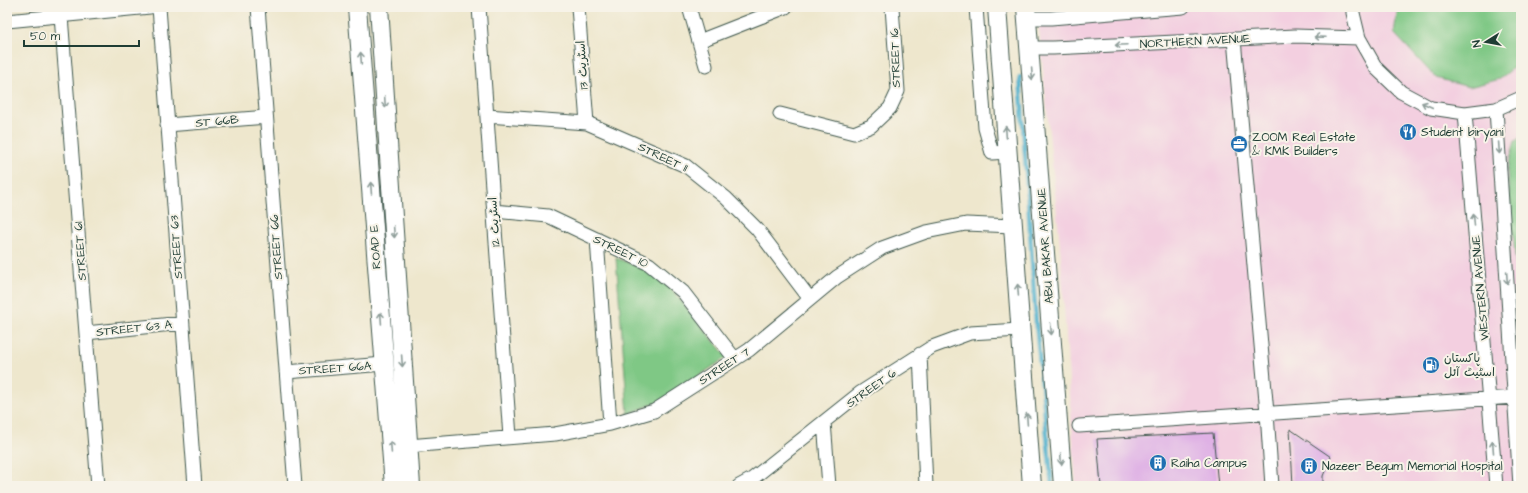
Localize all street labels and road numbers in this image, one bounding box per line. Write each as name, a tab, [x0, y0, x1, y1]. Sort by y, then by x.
street label: STREET 16	[886, 28, 905, 88]
street label: NORTHERN AVENUE	[1139, 30, 1251, 53]
street label: اسٹریٹ 13	[572, 40, 593, 90]
street label: ST 66B	[195, 111, 240, 132]
street label: STREET 11	[635, 138, 691, 177]
street label: ABU BAKAR AVENUE	[1033, 188, 1058, 304]
street label: اسٹریٹ 12	[484, 196, 505, 247]
street label: STREET 66	[266, 213, 287, 280]
street label: STREET 63	[166, 215, 187, 279]
street label: STREET 61	[70, 220, 91, 281]
street label: ROAD E	[365, 224, 386, 269]
street label: STREET 10	[590, 231, 652, 272]
street label: WESTERN AVENUE	[1467, 235, 1494, 341]
street label: STREET 63 A	[95, 316, 173, 341]
street label: STREET 7	[695, 343, 754, 389]
street label: STREET 66A	[298, 357, 372, 380]
street label: STREET 6	[843, 365, 900, 412]

